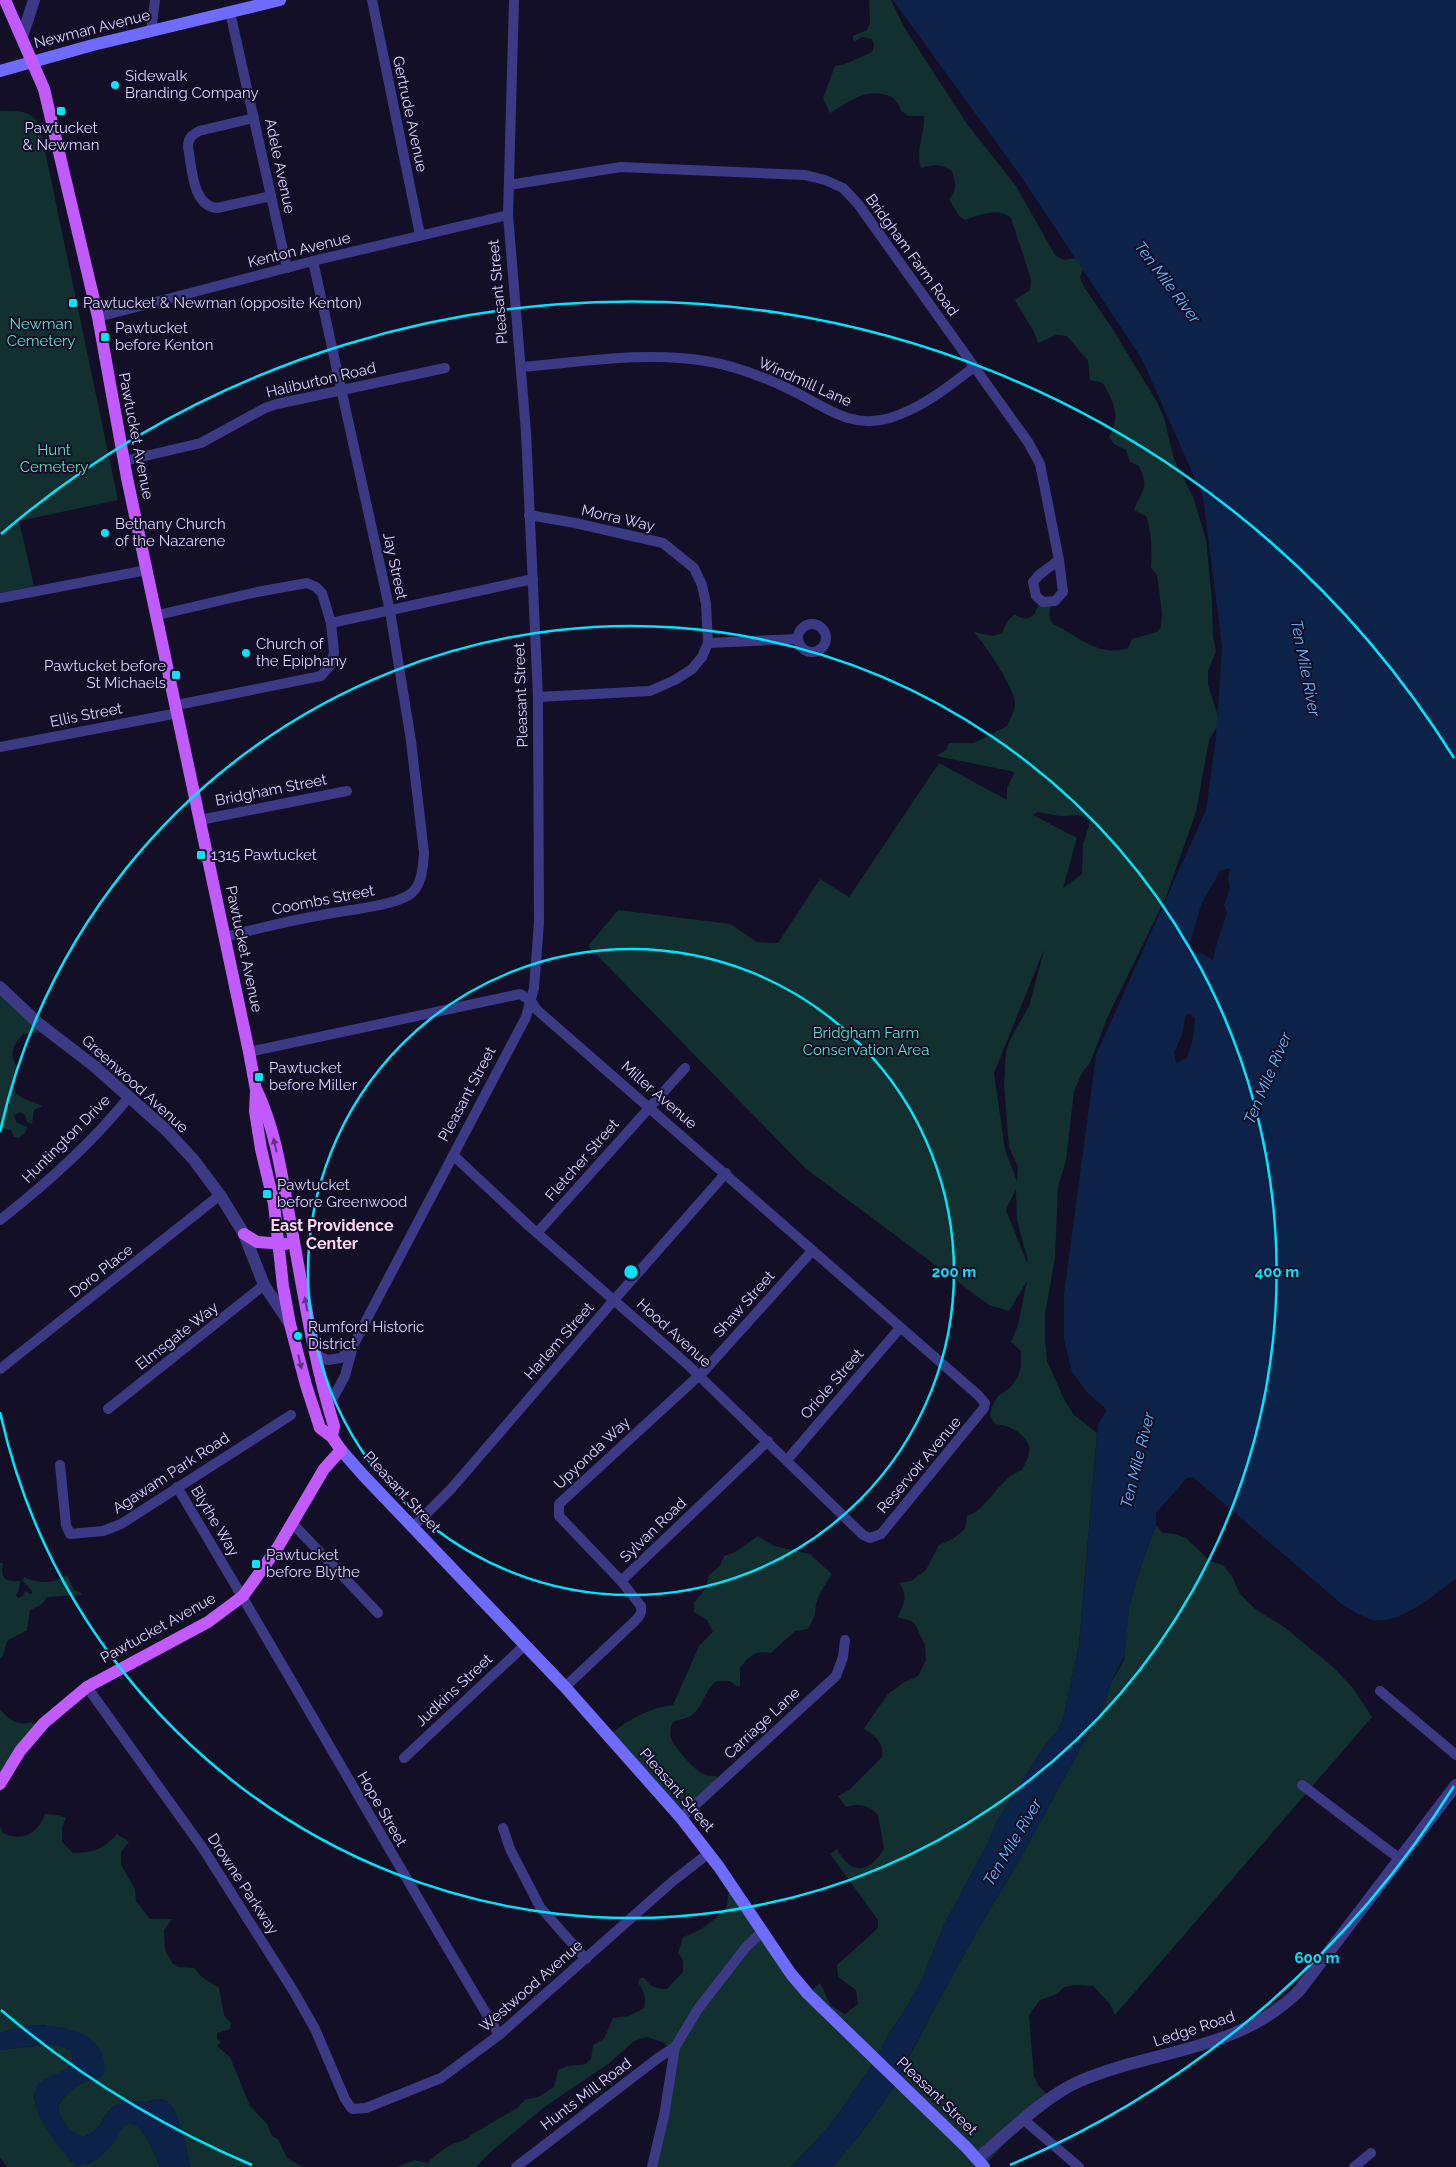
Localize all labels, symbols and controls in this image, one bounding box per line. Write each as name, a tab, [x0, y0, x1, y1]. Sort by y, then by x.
street label: Newman Avenue	[32, 6, 152, 52]
street label: Gertrude Avenue	[389, 54, 431, 174]
place label: Sidewalk Branding Company	[125, 67, 259, 102]
marker: Sidewalk Branding Company	[109, 79, 121, 91]
marker: Pawtucket & Newman	[55, 105, 67, 117]
street label: Adele Avenue	[261, 117, 299, 215]
place label: Pawtucket & Newman	[23, 119, 99, 154]
street label: Bridgham Farm Road	[862, 190, 962, 320]
street label: Kenton Avenue	[246, 228, 352, 271]
water label: Ten Mile River	[1131, 238, 1205, 327]
street label: Pleasant Street	[484, 239, 512, 345]
place label: Pawtucket & Newman (opposite Kenton)	[83, 294, 362, 312]
marker: Pawtucket & Newman (opposite Kenton)	[67, 297, 79, 309]
park label: Newman Cemetery	[7, 315, 75, 350]
place label: Pawtucket before Kenton	[115, 319, 213, 354]
marker: Pawtucket before Kenton	[99, 331, 111, 343]
street label: Windmill Lane	[756, 353, 855, 411]
street label: Haliburton Road	[264, 359, 378, 401]
street label: Pawtucket Avenue	[115, 371, 157, 501]
park label: Hunt Cemetery	[20, 441, 88, 476]
street label: Morra Way	[579, 501, 657, 535]
place label: Bethany Church of the Nazarene	[115, 515, 226, 550]
marker: Bethany Church of the Nazarene	[99, 527, 111, 539]
street label: Jay Street	[379, 531, 411, 601]
water label: Ten Mile River	[1287, 618, 1324, 718]
place label: Church of the Epiphany	[256, 635, 347, 670]
street label: Pleasant Street	[510, 642, 532, 748]
marker: Church of the Epiphany	[240, 647, 252, 659]
place label: Pawtucket before St Michaels	[44, 657, 166, 692]
marker: Pawtucket before St Michaels	[170, 669, 182, 681]
street label: Ellis Street	[48, 699, 124, 731]
street label: Bridgham Street	[214, 770, 328, 810]
place label: 1315 Pawtucket	[211, 846, 317, 864]
marker: 1315 Pawtucket	[195, 849, 207, 861]
street label: Coombs Street	[270, 881, 376, 919]
street label: Pawtucket Avenue	[222, 884, 266, 1014]
park label: Bridgham Farm Conservation Area	[803, 1024, 929, 1059]
water label: Ten Mile River	[1240, 1029, 1296, 1127]
street label: Greenwood Avenue	[78, 1031, 192, 1137]
street label: Pleasant Street	[434, 1043, 500, 1145]
street label: Miller Avenue	[618, 1057, 701, 1133]
place label: Pawtucket before Miller	[269, 1059, 358, 1094]
marker: Pawtucket before Miller	[253, 1071, 265, 1083]
street label: Huntington Drive	[18, 1091, 114, 1187]
street label: Fletcher Street	[542, 1115, 622, 1205]
one-way arrow	[271, 1137, 279, 1152]
place label: Pawtucket before Greenwood	[277, 1176, 407, 1211]
marker: Pawtucket before Greenwood	[261, 1188, 273, 1200]
district label: East Providence Center	[270, 1216, 394, 1253]
street label: Doro Place	[66, 1240, 137, 1301]
centre of rings	[622, 1263, 640, 1281]
text: 200 m	[932, 1263, 976, 1281]
text: 400 m	[1255, 1263, 1299, 1281]
street label: Shaw Street	[710, 1267, 778, 1341]
one-way arrow	[302, 1295, 310, 1311]
street label: Hood Avenue	[633, 1295, 715, 1371]
street label: Elmsgate Way	[132, 1298, 222, 1374]
street label: Harlem Street	[521, 1299, 597, 1383]
place label: Rumford Historic District	[308, 1318, 424, 1353]
marker: Rumford Historic District	[292, 1330, 304, 1342]
street label: Oriole Street	[797, 1345, 867, 1423]
one-way arrow	[296, 1354, 304, 1369]
water label: Ten Mile River	[1116, 1410, 1159, 1510]
street label: Upyonda Way	[550, 1413, 634, 1493]
street label: Reservoir Avenue	[873, 1413, 965, 1517]
street label: Agawam Park Road	[109, 1429, 233, 1517]
street label: Pleasant Street	[360, 1447, 444, 1537]
street label: Blythe Way	[187, 1483, 243, 1559]
street label: Sylvan Road	[616, 1494, 690, 1566]
place label: Pawtucket before Blythe	[266, 1546, 360, 1581]
marker: Pawtucket before Blythe	[250, 1558, 262, 1570]
street label: Pawtucket Avenue	[97, 1589, 219, 1667]
street label: Judkins Street	[412, 1650, 496, 1730]
street label: Carriage Lane	[720, 1683, 804, 1763]
street label: Pleasant Street	[636, 1745, 718, 1835]
street label: Hope Street	[353, 1768, 411, 1850]
water label: Ten Mile River	[979, 1795, 1046, 1889]
street label: Drowne Parkway	[204, 1830, 282, 1938]
street label: Westwood Avenue	[476, 1936, 586, 2036]
text: 600 m	[1294, 1949, 1340, 1967]
street label: Ledge Road	[1151, 2007, 1237, 2051]
street label: Pleasant Street	[893, 2053, 981, 2139]
street label: Hunts Mill Road	[537, 2054, 635, 2134]

